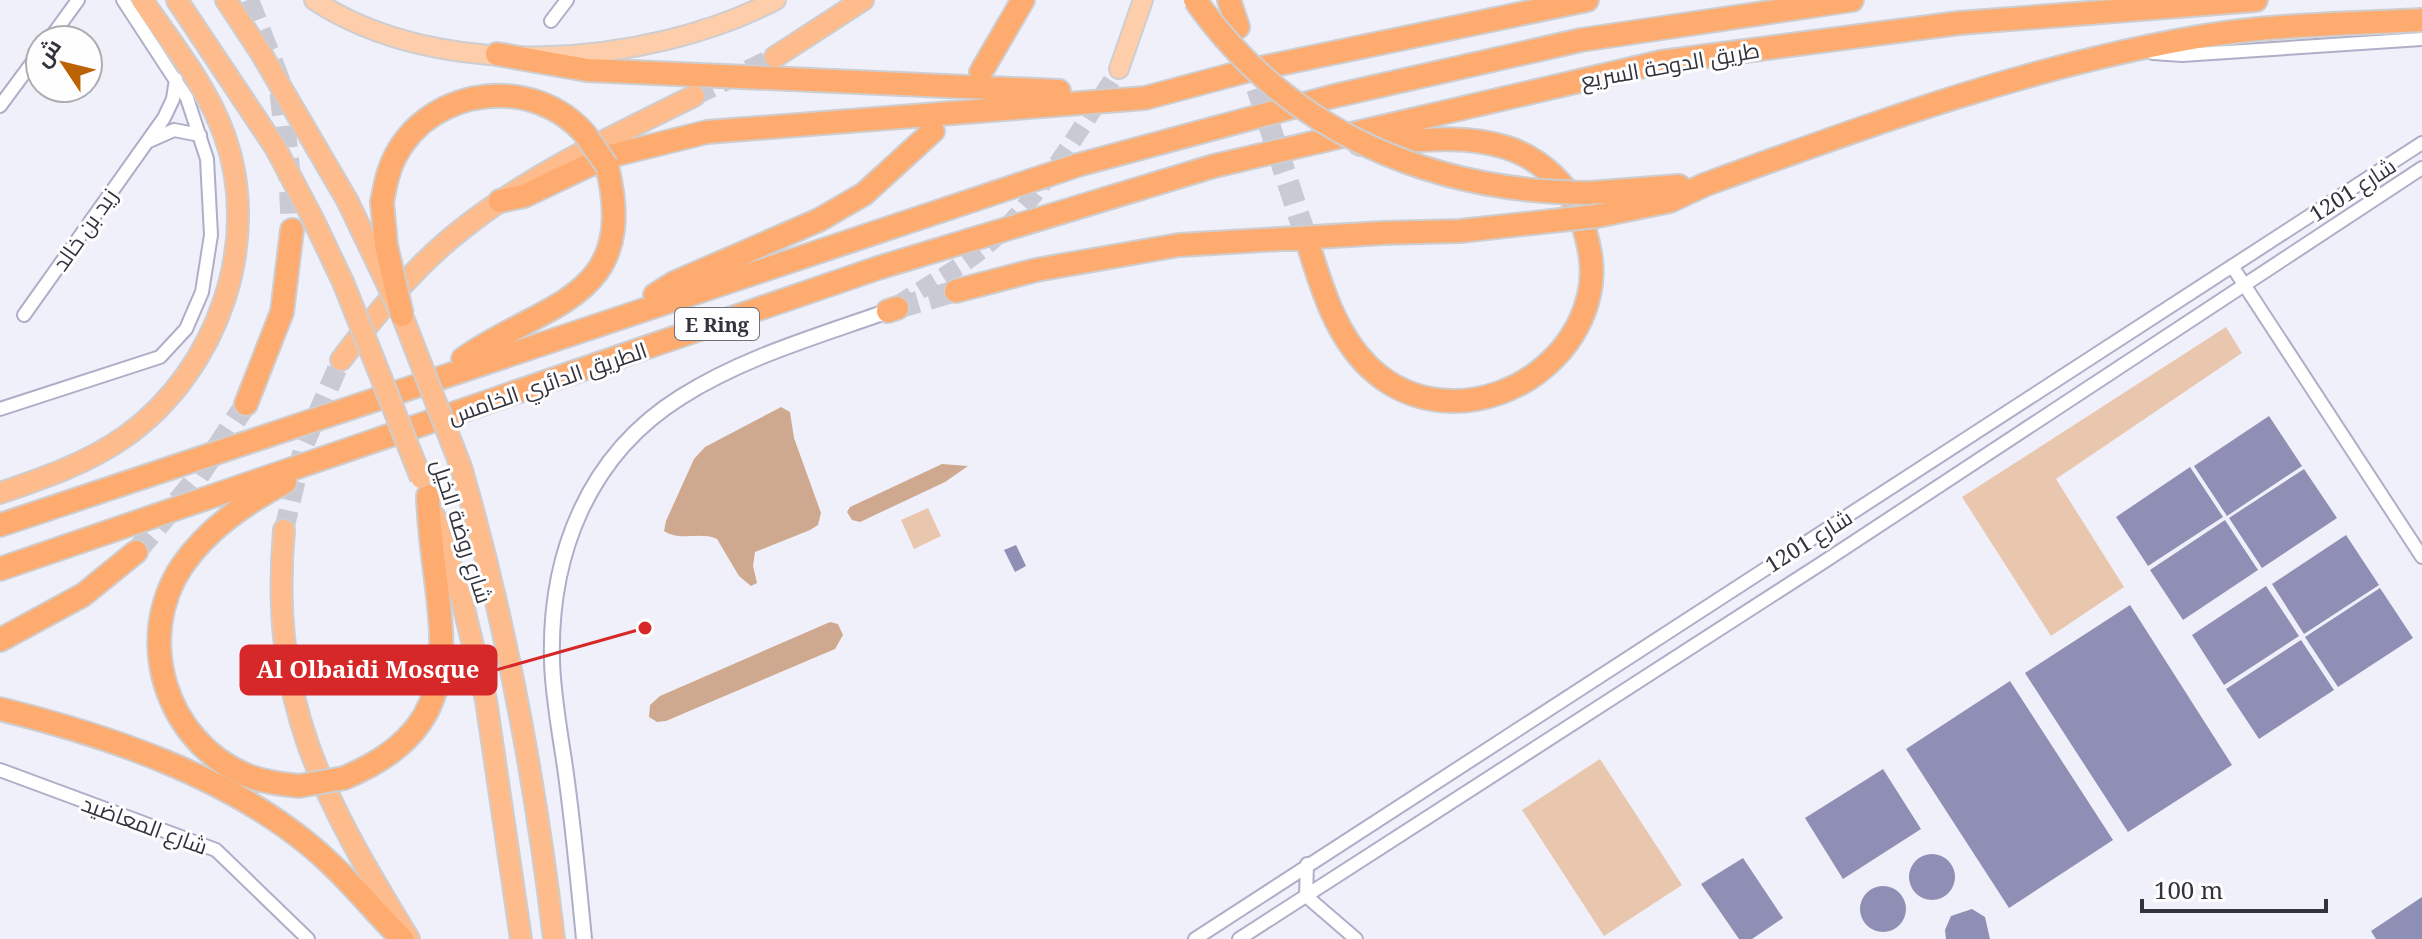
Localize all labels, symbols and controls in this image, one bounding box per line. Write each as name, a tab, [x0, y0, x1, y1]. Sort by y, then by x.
north arrow	[24, 24, 104, 104]
text: ش	[26, 32, 67, 72]
street label: طريق الدوحة السريع	[1578, 34, 1762, 95]
street label: شارع 1201	[2303, 150, 2402, 229]
street label: زيد بن خالد	[45, 182, 123, 276]
road number: E Ring	[675, 308, 759, 340]
street label: الطريق الدائري الخامس	[443, 334, 652, 433]
street label: شارع روضة الخيل	[425, 455, 500, 607]
street label: شارع 1201	[1759, 501, 1858, 579]
callout: Al Olbaidi Mosque	[241, 646, 496, 694]
text: Al Olbaidi Mosque	[256, 652, 480, 685]
street label: شارع المعاضيد	[78, 787, 212, 862]
scale bar	[2142, 863, 2326, 913]
text: 100 m	[2154, 873, 2223, 906]

